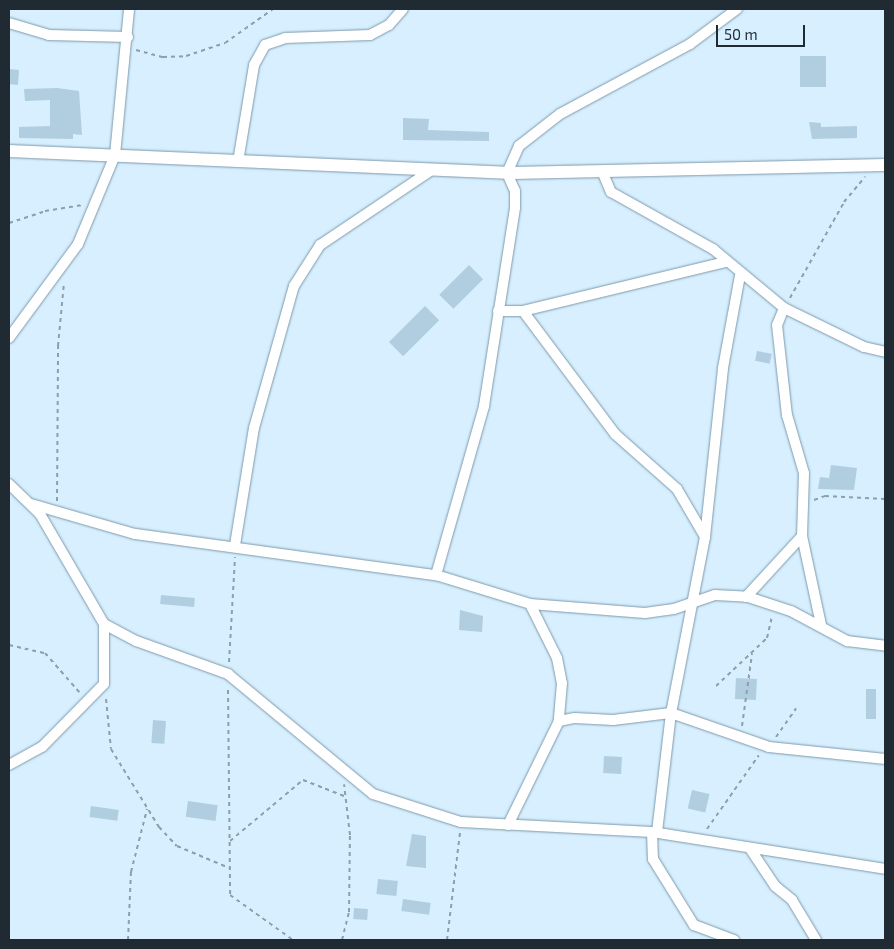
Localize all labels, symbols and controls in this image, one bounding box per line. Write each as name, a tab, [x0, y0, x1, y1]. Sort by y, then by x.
scale bar	[719, 15, 808, 47]
text: 50 m	[724, 25, 758, 43]

